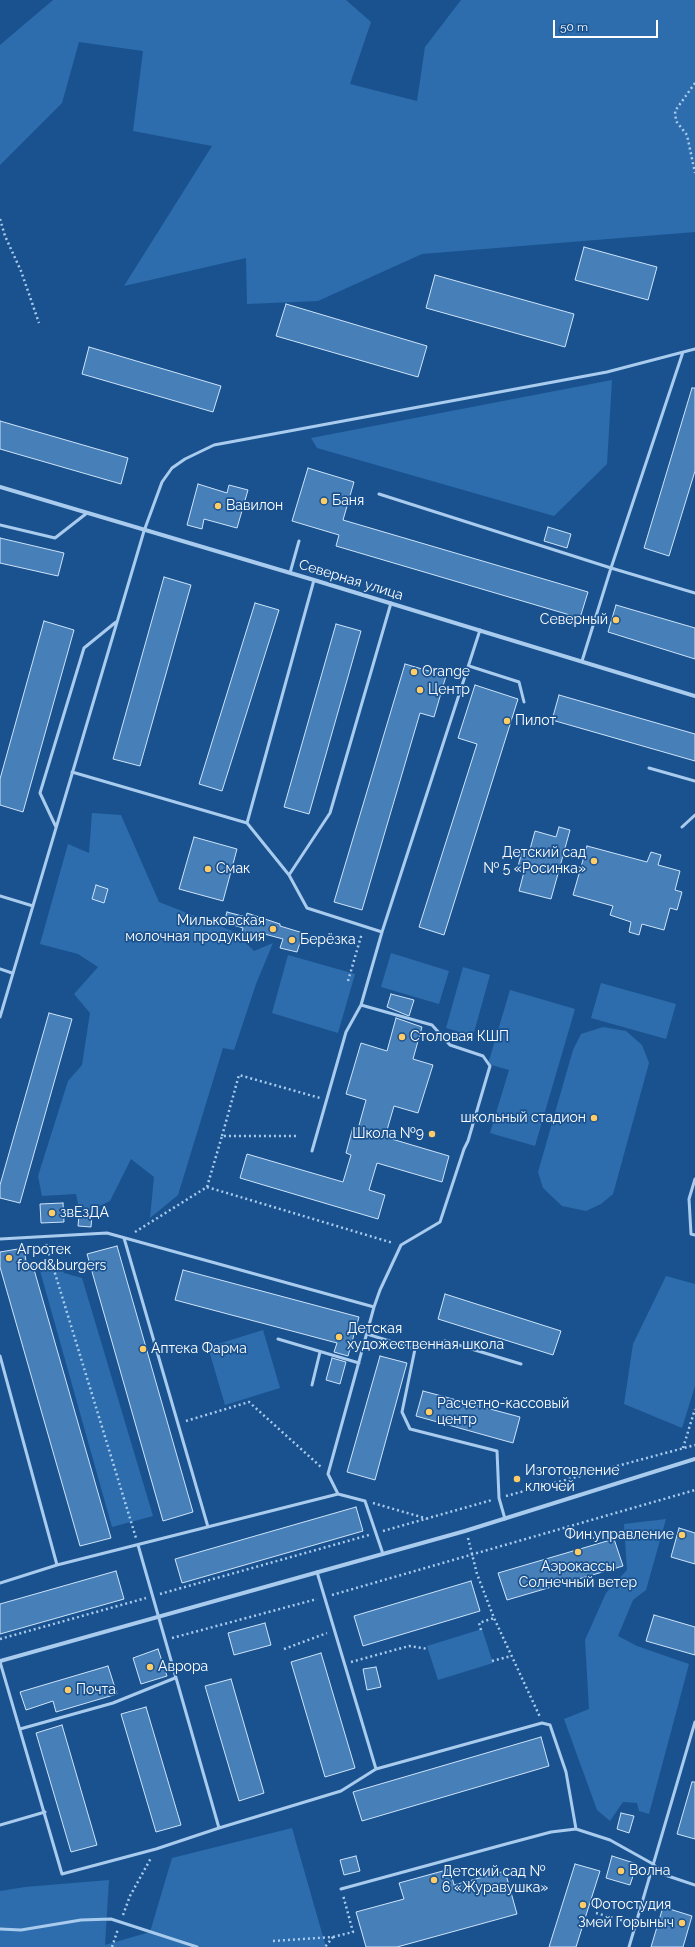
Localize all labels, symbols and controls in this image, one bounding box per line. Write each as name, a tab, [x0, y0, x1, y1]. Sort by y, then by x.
scale bar	[555, 12, 660, 38]
text: 50 m	[560, 20, 588, 34]
place label: Баня	[332, 493, 364, 509]
marker: Баня	[319, 496, 329, 506]
place label: Вавилон	[226, 498, 283, 514]
marker: Вавилон	[213, 501, 223, 511]
street label: Северная улица	[297, 556, 405, 604]
place label: Северный	[540, 612, 608, 628]
marker: Северный	[611, 615, 621, 625]
place label: Orange	[422, 664, 470, 680]
marker: Orange	[409, 667, 419, 677]
place label: Центр	[428, 682, 470, 698]
marker: Центр	[415, 685, 425, 695]
place label: Пилот	[515, 713, 556, 729]
marker: Пилот	[502, 716, 512, 726]
place label: Детский сад № 5 «Росинка»	[483, 845, 586, 878]
marker: Детский сад № 5 «Росинка»	[589, 856, 599, 866]
place label: Смак	[216, 861, 250, 877]
marker: Смак	[203, 864, 213, 874]
place label: Мильковская молочная продукция	[125, 913, 265, 946]
marker: Мильковская молочная продукция	[268, 924, 278, 934]
place label: Берёзка	[300, 932, 356, 948]
marker: Берёзка	[287, 935, 297, 945]
place label: Столовая КШП	[410, 1029, 509, 1045]
marker: Столовая КШП	[397, 1032, 407, 1042]
place label: школьный стадион	[460, 1110, 586, 1126]
marker: школьный стадион	[589, 1113, 599, 1123]
place label: Школа №9	[352, 1126, 424, 1142]
marker: Школа №9	[427, 1129, 437, 1139]
place label: звЕзДА	[60, 1205, 109, 1221]
marker: звЕзДА	[47, 1208, 57, 1218]
place label: Агротек food&burgers	[17, 1242, 106, 1274]
marker: Агротек food&burgers	[4, 1253, 14, 1263]
place label: Детская художественная школа	[347, 1321, 504, 1354]
marker: Детская художественная школа	[334, 1332, 344, 1342]
place label: Аптека Фарма	[151, 1341, 247, 1357]
marker: Аптека Фарма	[138, 1344, 148, 1354]
place label: Расчетно-кассовый центр	[437, 1396, 569, 1428]
marker: Расчетно-кассовый центр	[424, 1407, 434, 1417]
place label: Изготовление ключей	[525, 1463, 619, 1496]
marker: Изготовление ключей	[512, 1474, 522, 1484]
place label: Фин.управление	[564, 1527, 674, 1543]
marker: Фин.управление	[677, 1530, 687, 1540]
marker: Аэрокассы Солнечный ветер	[573, 1547, 583, 1557]
place label: Аэрокассы Солнечный ветер	[519, 1559, 637, 1592]
place label: Аврора	[158, 1659, 208, 1675]
marker: Аврора	[145, 1662, 155, 1672]
place label: Почта	[76, 1682, 116, 1698]
marker: Почта	[63, 1685, 73, 1695]
place label: Волна	[629, 1863, 670, 1879]
place label: Детский сад № 6 «Журавушка»	[442, 1864, 548, 1896]
marker: Волна	[616, 1866, 626, 1876]
marker: Детский сад № 6 «Журавушка»	[429, 1875, 439, 1885]
place label: Фотостудия	[591, 1897, 671, 1913]
marker: Фотостудия	[578, 1900, 588, 1910]
place label: Змей Горыныч	[578, 1915, 674, 1931]
marker: Змей Горыныч	[677, 1918, 687, 1928]

